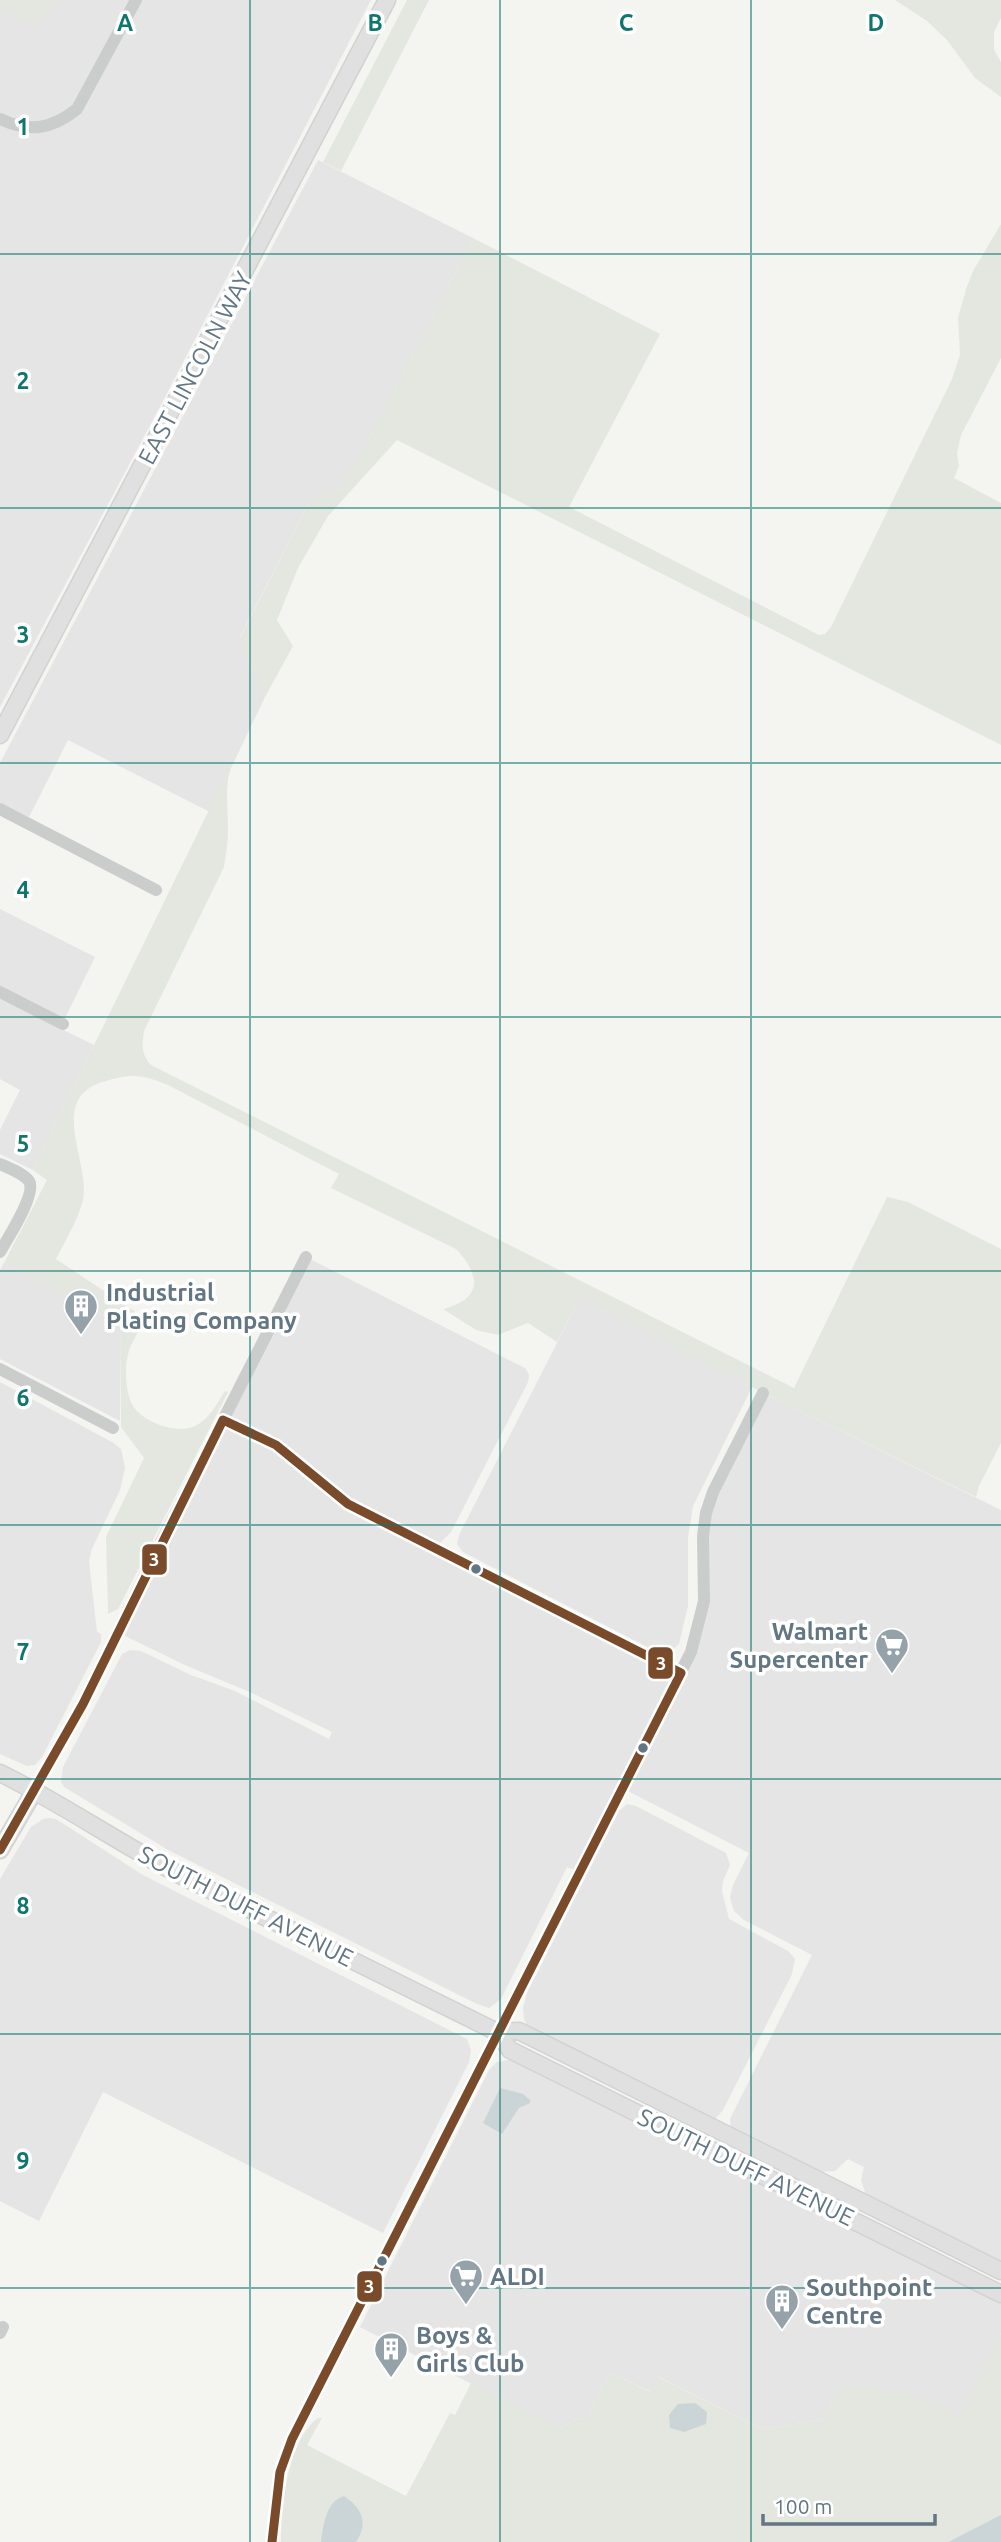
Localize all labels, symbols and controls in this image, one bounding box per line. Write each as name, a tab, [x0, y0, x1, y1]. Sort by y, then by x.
text: A	[117, 10, 133, 35]
text: B	[367, 10, 383, 35]
text: C	[619, 10, 634, 35]
text: D	[868, 10, 884, 35]
text: 1	[17, 114, 29, 139]
street label: EAST LINCOLN WAY	[133, 267, 257, 469]
text: 2	[17, 368, 29, 393]
text: 3	[17, 622, 29, 647]
text: 4	[17, 877, 30, 902]
text: 5	[17, 1131, 29, 1156]
place label: Industrial Plating Company	[106, 1279, 297, 1334]
building icon: Industrial Plating Company	[62, 1287, 100, 1336]
text: 6	[17, 1385, 30, 1410]
line badge: 3	[141, 1543, 168, 1576]
text: 3	[149, 1548, 159, 1570]
unlabelled marker	[469, 1562, 483, 1576]
place label: Walmart Supercenter	[730, 1618, 868, 1673]
supermarket icon: Walmart Supercenter	[873, 1626, 911, 1675]
text: 7	[17, 1639, 29, 1664]
line badge: 3	[647, 1646, 674, 1680]
text: 3	[656, 1652, 666, 1674]
unlabelled marker	[636, 1741, 650, 1755]
street label: SOUTH DUFF AVENUE	[134, 1840, 358, 1972]
text: 8	[17, 1893, 29, 1918]
street label: SOUTH DUFF AVENUE	[633, 2103, 859, 2231]
text: 9	[17, 2148, 29, 2173]
unlabelled marker	[375, 2254, 389, 2268]
supermarket icon: ALDI	[447, 2257, 485, 2306]
place label: ALDI	[490, 2263, 545, 2290]
line badge: 3	[356, 2270, 383, 2303]
place label: Southpoint Centre	[806, 2274, 932, 2329]
text: 3	[364, 2275, 374, 2297]
building icon: Southpoint Centre	[763, 2282, 801, 2331]
place label: Boys & Girls Club	[416, 2322, 524, 2377]
building icon: Boys & Girls Club	[372, 2330, 410, 2379]
scale bar	[763, 2482, 934, 2526]
text: 100 m	[774, 2494, 832, 2518]

